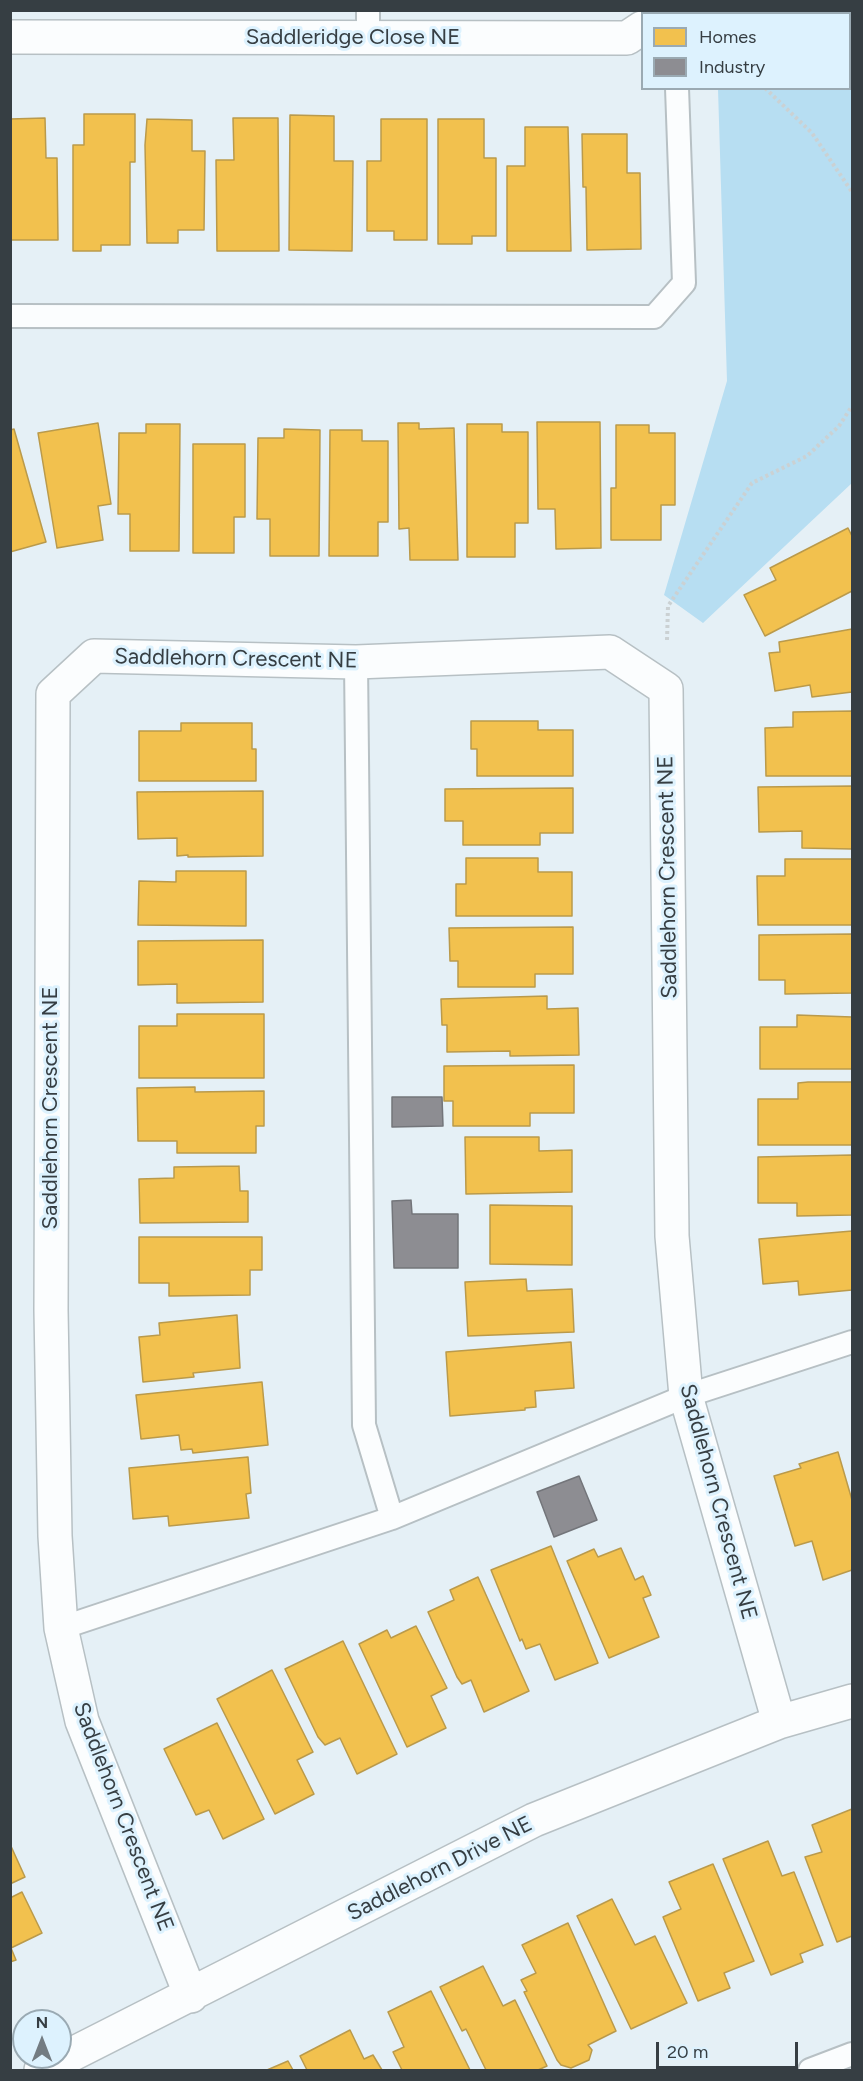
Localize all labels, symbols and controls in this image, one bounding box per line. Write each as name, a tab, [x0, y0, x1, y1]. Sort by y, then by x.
legend	[641, 12, 851, 90]
street label: Saddleridge Close NE	[246, 25, 460, 51]
text: Homes	[699, 26, 757, 48]
text: Industry	[699, 56, 765, 78]
street label: Saddlehorn Crescent NE	[114, 644, 358, 674]
street label: Saddlehorn Crescent NE	[653, 755, 683, 999]
street label: Saddlehorn Crescent NE	[38, 986, 64, 1230]
street label: Saddlehorn Crescent NE	[674, 1381, 762, 1623]
street label: Saddlehorn Crescent NE	[67, 1699, 179, 1935]
street label: Saddlehorn Drive NE	[343, 1811, 537, 1927]
north arrow	[12, 2009, 72, 2069]
text: N	[36, 2013, 48, 2032]
scale bar	[659, 2030, 802, 2068]
text: 20 m	[667, 2041, 708, 2063]

